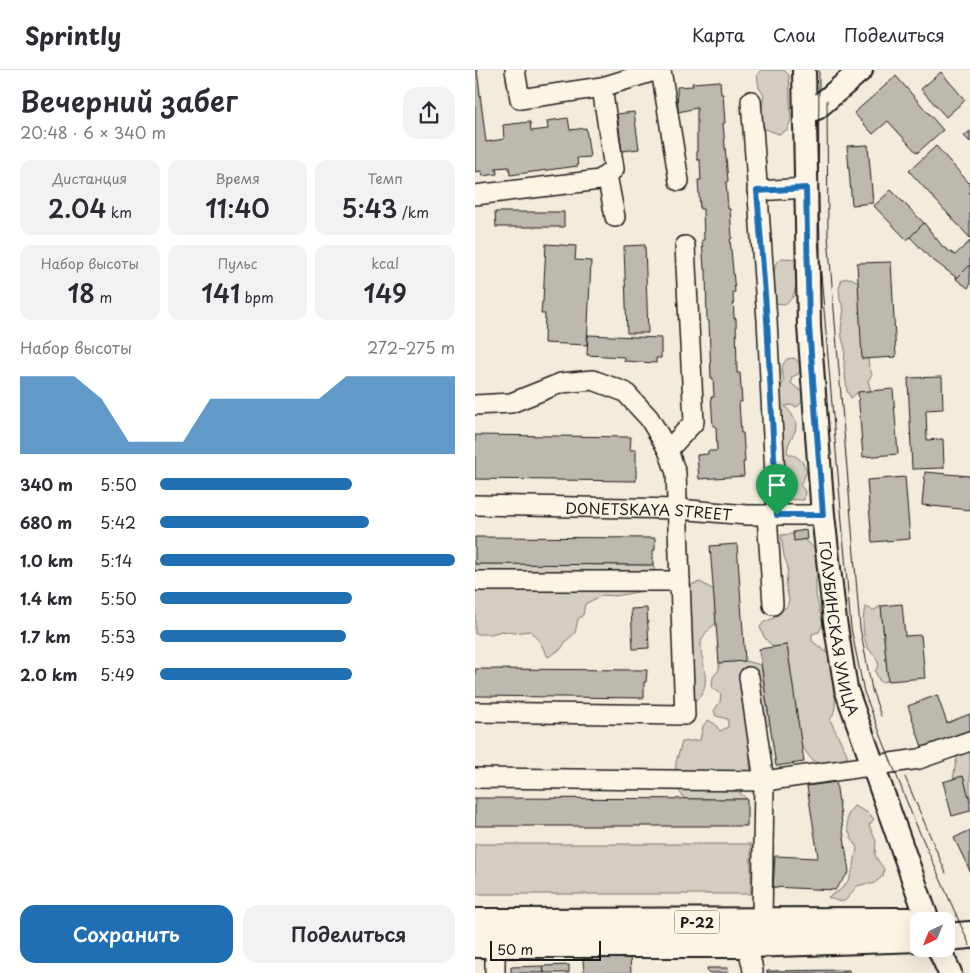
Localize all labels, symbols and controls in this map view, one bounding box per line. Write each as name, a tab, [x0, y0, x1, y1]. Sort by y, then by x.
text: Sprintly	[25, 17, 121, 53]
text: Карта	[692, 21, 745, 48]
text: Слои	[773, 21, 816, 48]
text: Поделиться	[844, 21, 945, 48]
text: Вечерний забег	[20, 79, 238, 122]
button: share	[403, 87, 455, 139]
text: 20:48 · 6 × 340 m	[20, 120, 166, 144]
text: Дистанция	[53, 168, 127, 189]
text: Время	[215, 168, 260, 189]
text: Темп	[367, 168, 403, 189]
text: 2.04	[48, 189, 106, 227]
text: 11:40	[205, 189, 270, 227]
text: 5:43	[341, 189, 398, 227]
text: km	[106, 202, 132, 223]
text: /km	[398, 202, 429, 223]
text: Набор высоты	[41, 253, 139, 274]
text: Пульс	[218, 253, 257, 274]
text: kcal	[371, 253, 399, 274]
text: 18	[68, 274, 95, 312]
text: 141	[201, 274, 240, 312]
text: 149	[364, 274, 407, 312]
text: m	[95, 287, 112, 308]
text: bpm	[240, 287, 274, 308]
text: Набор высоты	[20, 335, 132, 359]
text: 272–275 m	[367, 335, 455, 359]
pin	[756, 464, 798, 515]
icon: arrive	[763, 471, 791, 499]
text: 340 m	[20, 472, 73, 496]
text: 5:50	[100, 472, 137, 496]
street label: DONETSKAYA STREET	[565, 495, 734, 525]
text: 680 m	[20, 510, 72, 534]
text: 5:42	[100, 510, 136, 534]
street label: ГОЛУБИНСКАЯ УЛИЦА	[814, 539, 866, 719]
text: 1.0 km	[20, 548, 73, 572]
text: 5:14	[100, 548, 133, 572]
text: 1.4 km	[20, 586, 72, 610]
text: 5:50	[100, 586, 137, 610]
text: 1.7 km	[20, 624, 71, 648]
text: 5:53	[100, 624, 135, 648]
text: 2.0 km	[20, 662, 77, 686]
text: 5:49	[100, 662, 135, 686]
button: Сохранить	[20, 905, 233, 963]
button: Поделиться	[243, 905, 455, 963]
road number: Р-22	[675, 910, 719, 934]
north arrow	[910, 912, 955, 958]
map controls	[910, 912, 955, 957]
scale bar	[490, 938, 601, 961]
text: 50 m	[497, 939, 533, 960]

